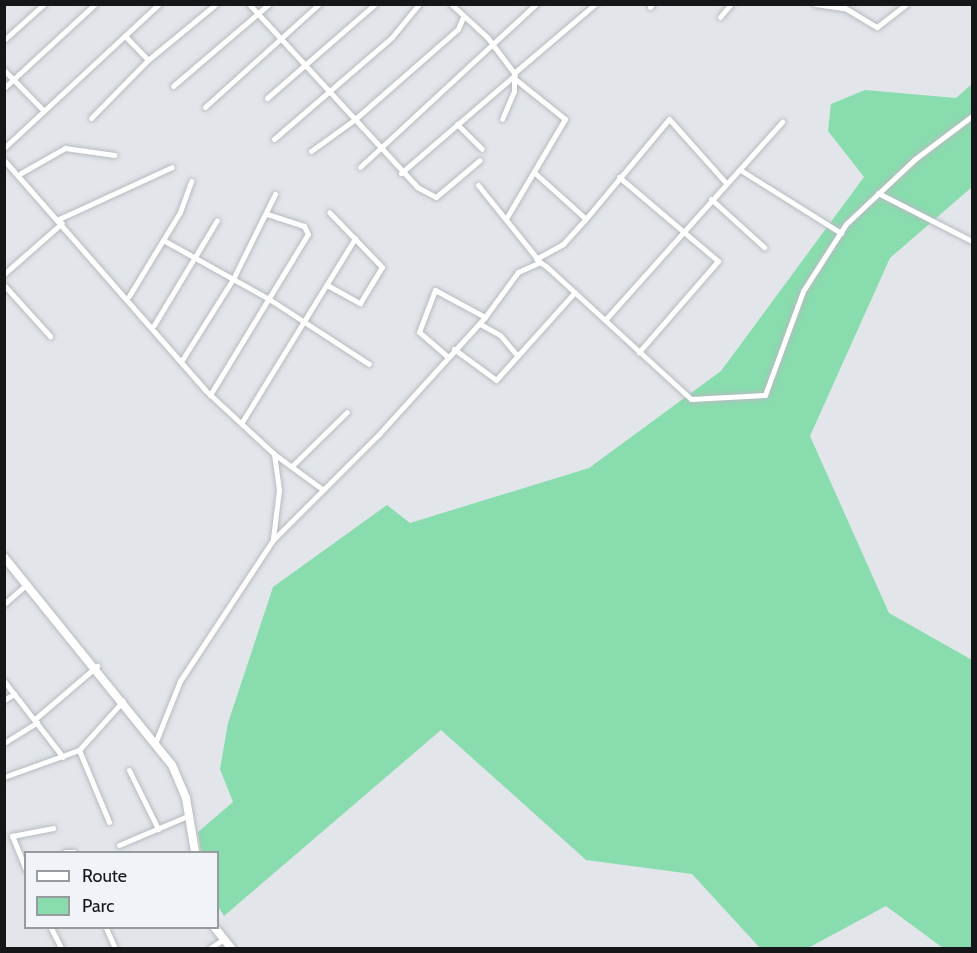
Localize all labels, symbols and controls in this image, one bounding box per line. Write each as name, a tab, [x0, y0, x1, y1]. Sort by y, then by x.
legend	[24, 851, 219, 929]
text: Route	[82, 865, 127, 887]
text: Parc	[82, 895, 114, 917]

